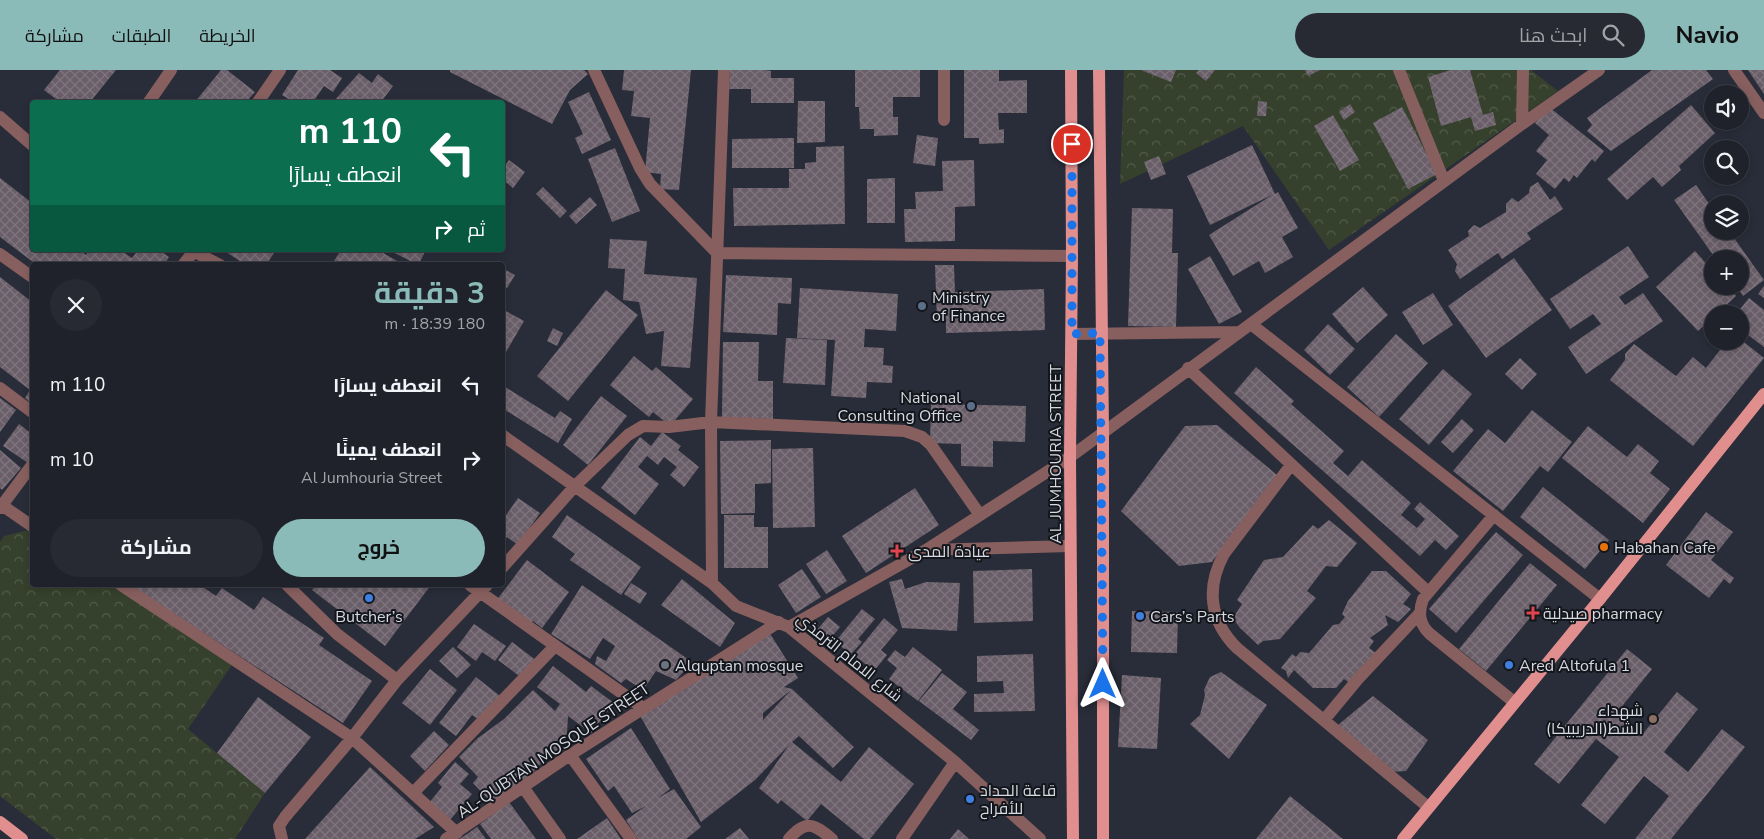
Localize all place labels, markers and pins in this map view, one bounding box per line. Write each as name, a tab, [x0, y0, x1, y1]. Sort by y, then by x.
pin	[1051, 123, 1093, 165]
place label: Ministry of Finance	[932, 287, 1005, 327]
marker: Ministry of Finance	[916, 300, 928, 312]
place label: National Consulting Office	[838, 387, 961, 427]
marker: National Consulting Office	[965, 400, 977, 412]
place label: Habahan Cafe	[1614, 537, 1716, 559]
place label: عيادة المدى	[908, 541, 990, 563]
marker: Habahan Cafe	[1598, 541, 1610, 553]
marker: عيادة المدى	[890, 544, 904, 558]
marker: Butcher’s	[363, 592, 375, 604]
place label: صيدلية pharmacy	[1543, 603, 1663, 625]
place label: Butcher’s	[335, 606, 403, 628]
place label: Cars’s Parts	[1150, 606, 1235, 628]
marker: صيدلية pharmacy	[1527, 607, 1539, 619]
marker: Cars’s Parts	[1134, 610, 1146, 622]
place label: Alquptan mosque	[675, 655, 803, 677]
place label: Ared Altofula 1	[1519, 655, 1630, 677]
marker: Alquptan mosque	[659, 659, 671, 671]
marker: Ared Altofula 1	[1503, 659, 1515, 671]
place label: شهداء الشط(الدريبيكا)	[1546, 700, 1643, 740]
marker: شهداء الشط(الدريبيكا)	[1647, 713, 1659, 725]
place label: قاعة الحداد للأفراح	[980, 780, 1056, 820]
marker: قاعة الحداد للأفراح	[964, 793, 976, 805]

